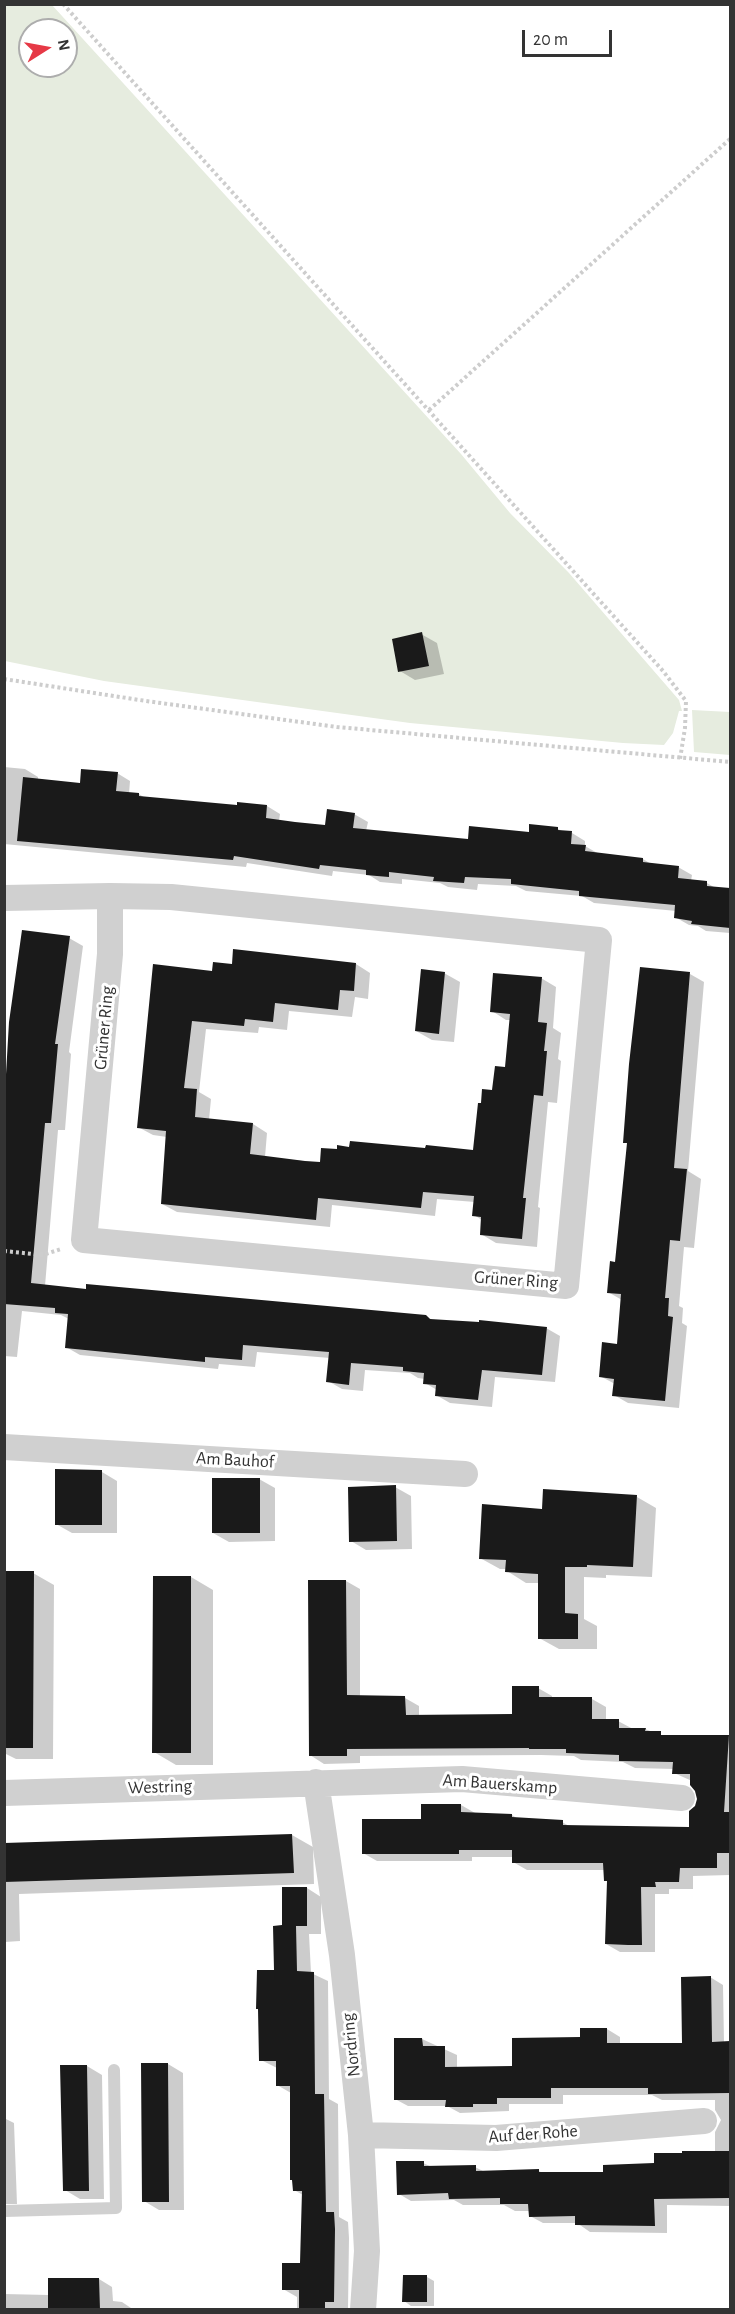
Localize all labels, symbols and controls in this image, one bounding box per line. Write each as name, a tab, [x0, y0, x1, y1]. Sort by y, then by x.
north arrow	[18, 18, 78, 78]
scale bar	[525, 18, 615, 56]
text: 20 m	[533, 31, 568, 49]
text: N	[55, 38, 73, 52]
street label: Grüner Ring	[90, 985, 118, 1071]
street label: Grüner Ring	[473, 1266, 559, 1294]
street label: Am Bauhof	[195, 1447, 275, 1473]
street label: Am Bauerskamp	[442, 1769, 558, 1799]
street label: Westring	[128, 1775, 192, 1799]
street label: Nordring	[337, 2012, 365, 2078]
street label: Auf der Rohe	[487, 2120, 579, 2148]

